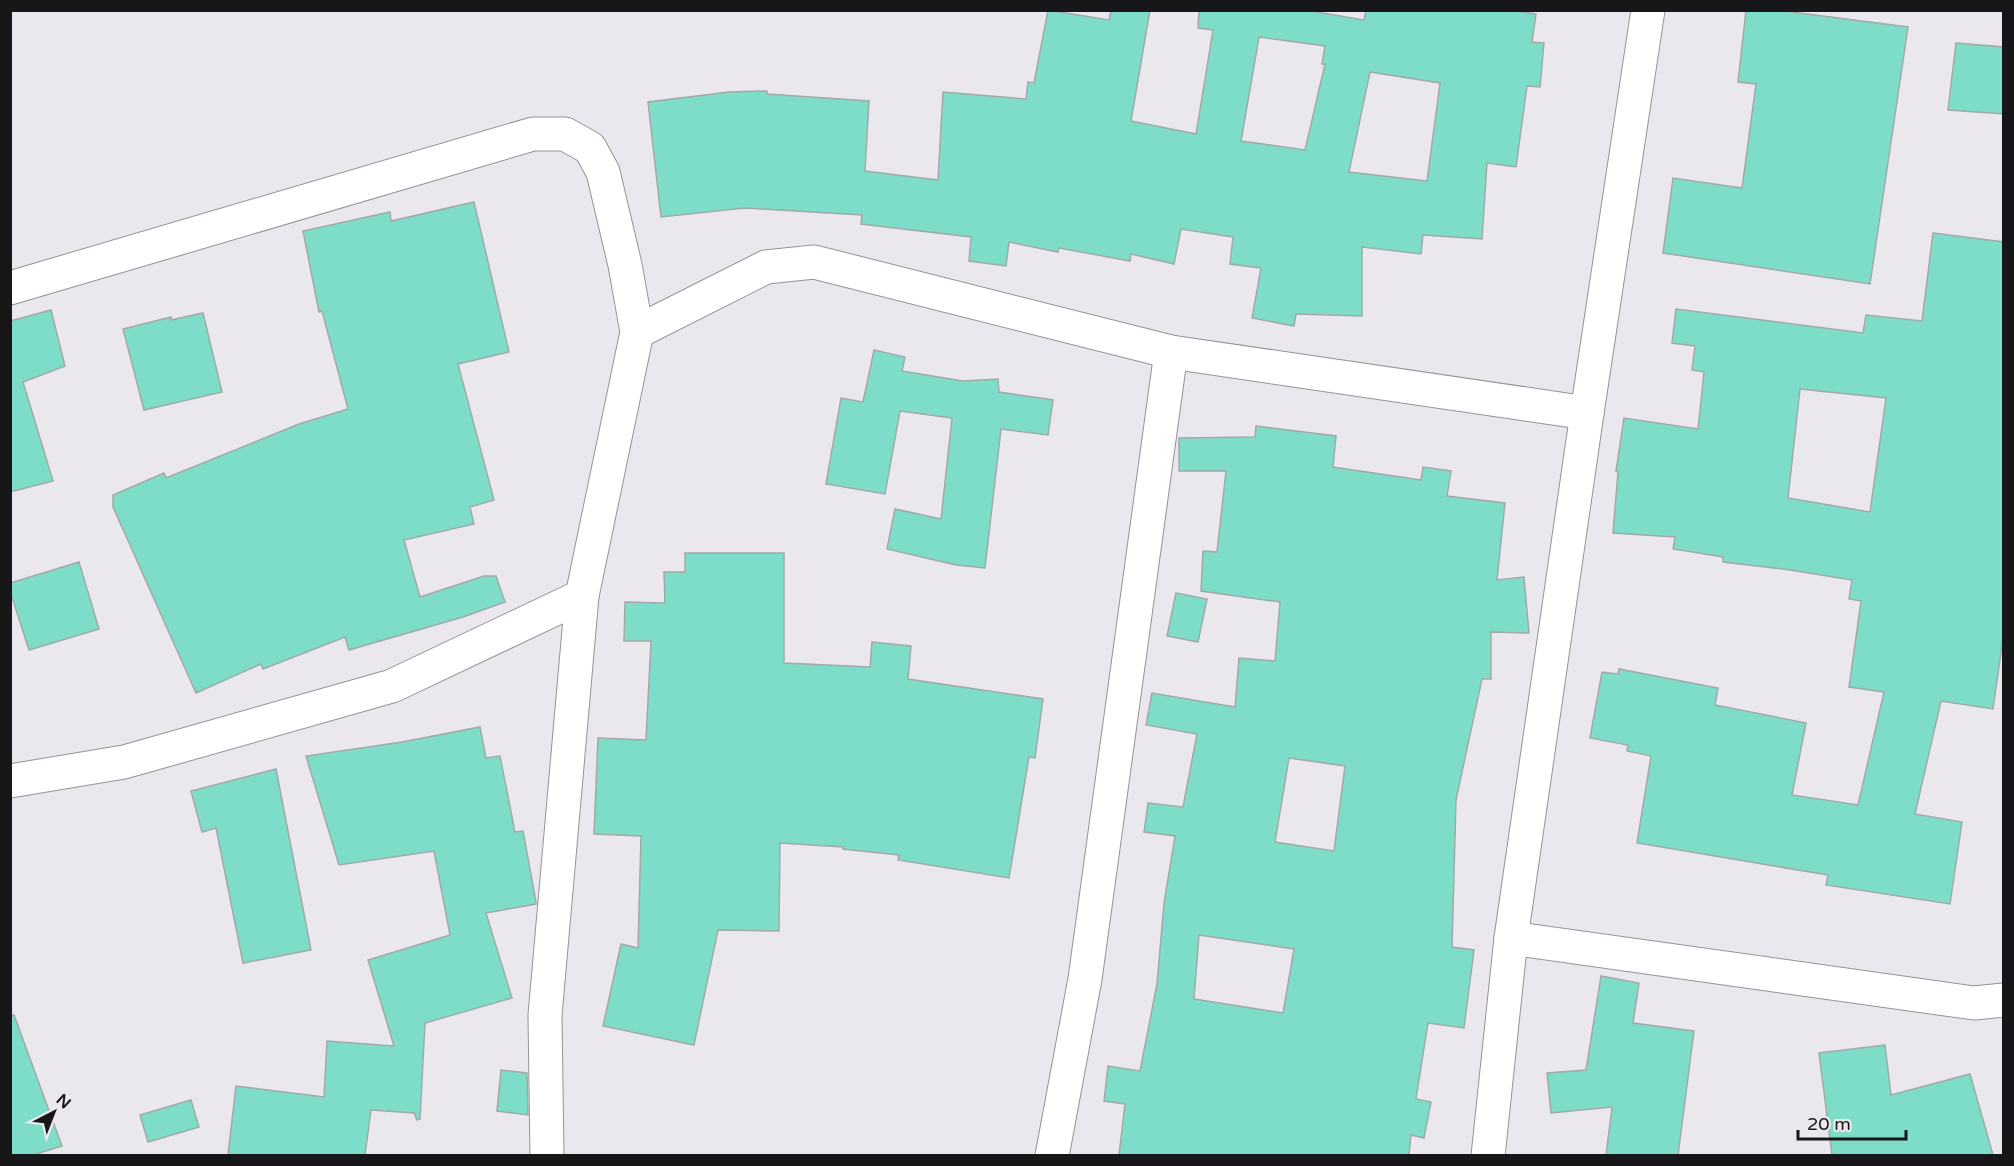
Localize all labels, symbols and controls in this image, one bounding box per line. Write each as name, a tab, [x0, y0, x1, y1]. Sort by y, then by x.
north arrow	[24, 1082, 84, 1142]
text: N	[52, 1090, 75, 1113]
scale bar	[1798, 1103, 1906, 1141]
text: 20 m	[1807, 1113, 1851, 1135]

